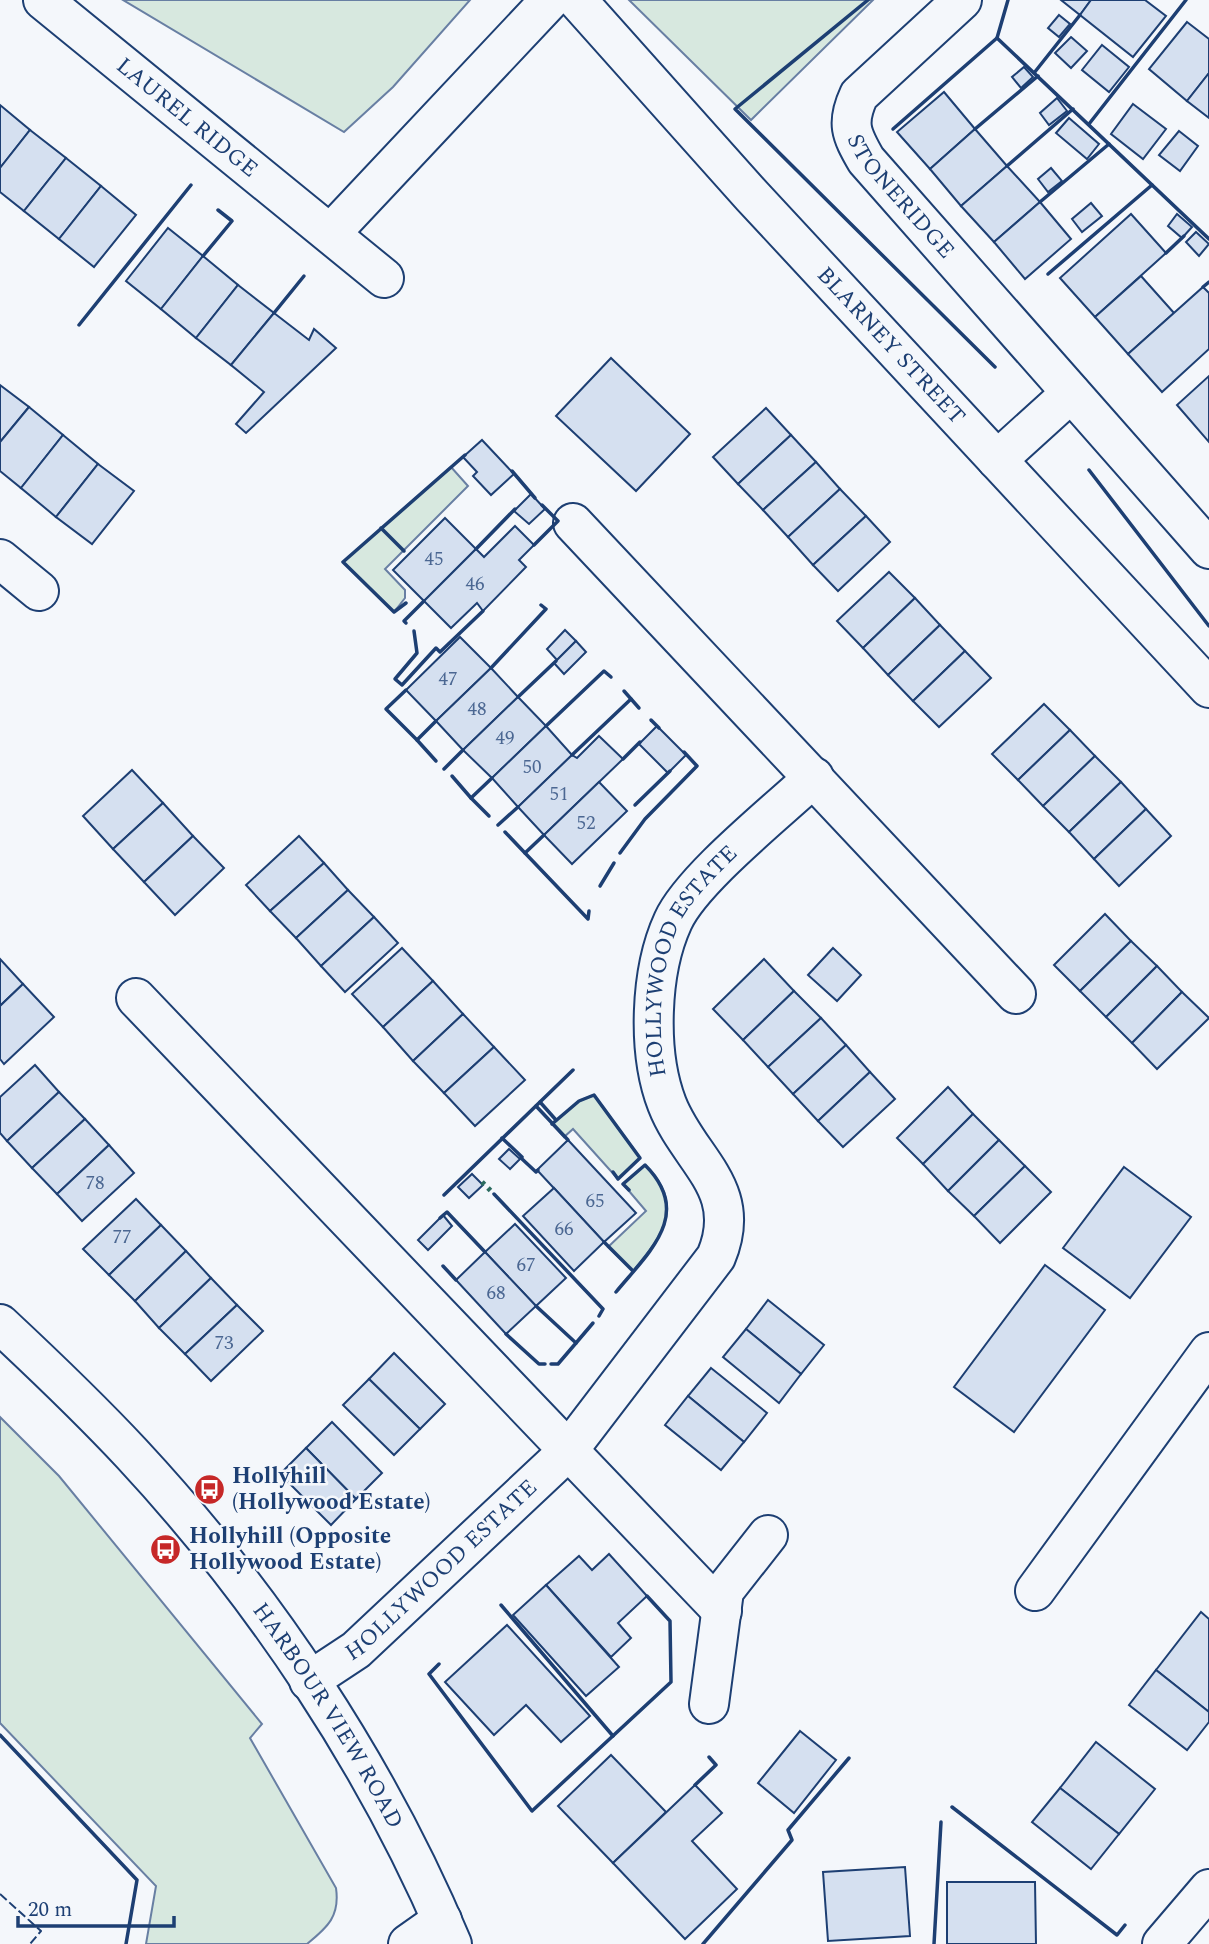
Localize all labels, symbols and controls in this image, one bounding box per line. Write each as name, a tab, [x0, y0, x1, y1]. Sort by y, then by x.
street label: LAUREL RIDGE	[108, 49, 266, 186]
street label: STONERIDGE	[837, 128, 963, 267]
street label: BLARNEY STREET	[808, 259, 974, 433]
house number: 45	[424, 545, 444, 574]
house number: 46	[465, 570, 485, 599]
house number: 47	[438, 665, 458, 694]
house number: 48	[467, 695, 487, 724]
house number: 49	[495, 724, 515, 753]
house number: 50	[522, 753, 542, 782]
house number: 51	[549, 780, 569, 809]
house number: 52	[576, 809, 596, 838]
street label: HOLLYWOOD ESTATE	[636, 837, 746, 1080]
house number: 78	[85, 1169, 105, 1198]
house number: 65	[585, 1187, 605, 1216]
house number: 66	[554, 1215, 574, 1244]
house number: 77	[112, 1223, 132, 1252]
house number: 67	[516, 1251, 536, 1280]
house number: 68	[486, 1279, 506, 1308]
house number: 73	[214, 1329, 234, 1358]
place label: Hollyhill (Hollywood Estate)	[232, 1459, 431, 1520]
street label: HOLLYWOOD ESTATE	[338, 1471, 545, 1670]
bus stop icon: Hollyhill (Hollywood Estate)	[192, 1472, 226, 1506]
place label: Hollyhill (Opposite Hollywood Estate)	[189, 1519, 391, 1580]
bus stop icon: Hollyhill (Opposite Hollywood Estate)	[149, 1532, 183, 1566]
street label: HARBOUR VIEW ROAD	[244, 1595, 412, 1835]
scale bar	[18, 1884, 173, 1928]
text: 20 m	[28, 1894, 72, 1926]

